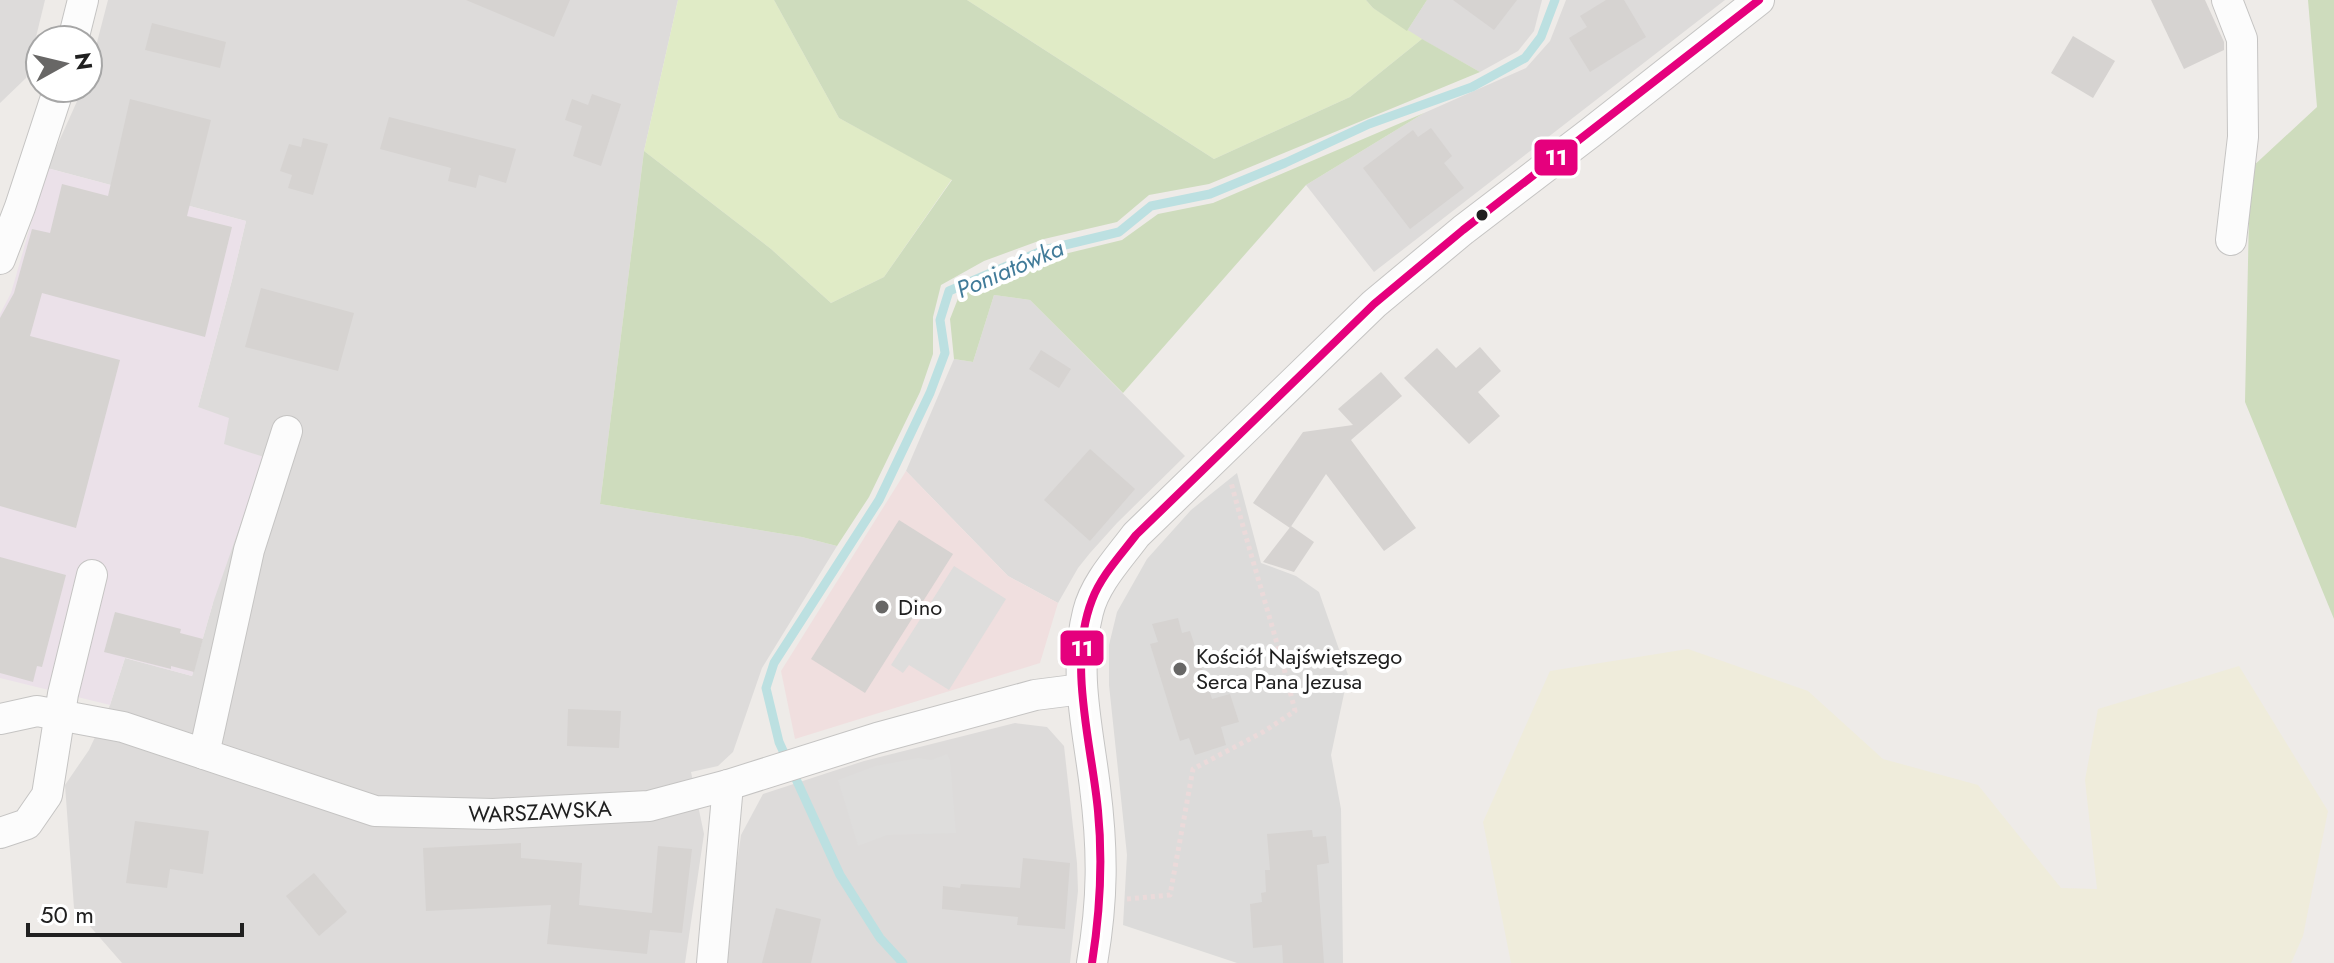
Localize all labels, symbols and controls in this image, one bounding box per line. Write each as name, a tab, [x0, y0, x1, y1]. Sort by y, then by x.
north arrow	[24, 24, 104, 104]
text: N	[67, 50, 101, 72]
line badge: 11	[1533, 138, 1579, 177]
text: 11	[1545, 141, 1567, 173]
unlabelled marker	[1474, 207, 1490, 223]
water label: Poniatówka	[951, 230, 1069, 307]
place label: Dino	[898, 591, 942, 623]
marker: Dino	[873, 598, 891, 616]
line badge: 11	[1059, 629, 1105, 667]
text: 11	[1071, 632, 1093, 664]
place label: Kościół Najświętszego Serca Pana Jezusa	[1196, 640, 1402, 697]
marker: Kościół Najświętszego Serca Pana Jezusa	[1171, 660, 1189, 678]
street label: WARSZAWSKA	[468, 792, 613, 830]
scale bar	[28, 887, 242, 937]
text: 50 m	[40, 897, 94, 932]

